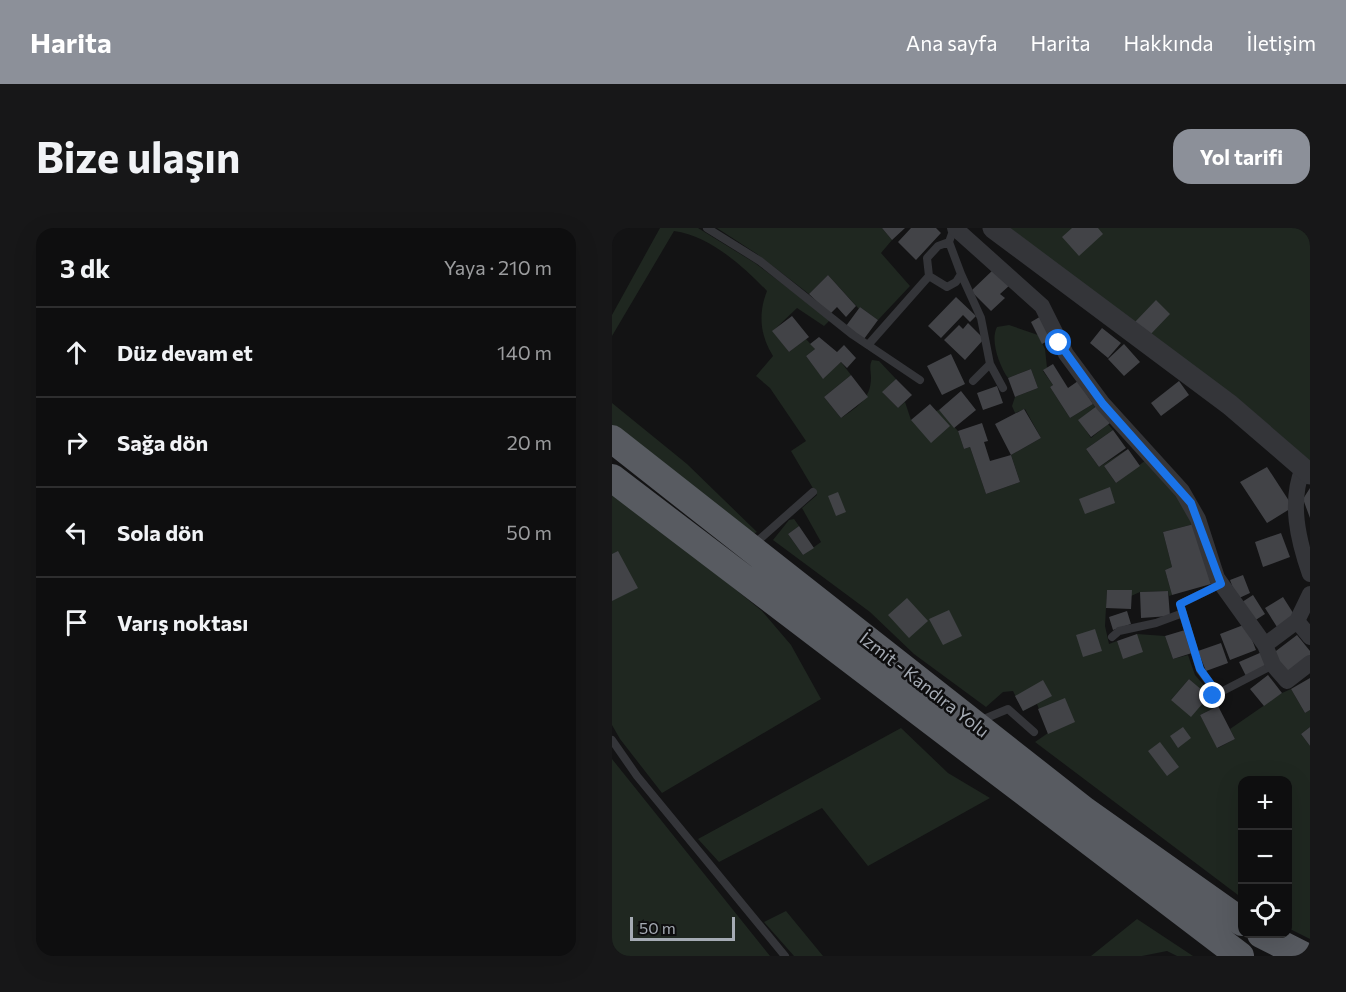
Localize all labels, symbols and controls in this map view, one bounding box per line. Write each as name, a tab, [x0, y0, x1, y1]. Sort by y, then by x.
text: Harita	[30, 25, 112, 59]
text: Ana sayfa	[906, 30, 997, 55]
text: Harita	[1030, 30, 1091, 55]
text: Hakkında	[1124, 30, 1214, 55]
text: İletişim	[1247, 30, 1316, 55]
button: Yol tarifi	[1173, 129, 1310, 184]
text: Bize ulaşın	[36, 130, 240, 182]
text: 3 dk	[60, 252, 110, 283]
text: Yaya · 210 m	[444, 255, 552, 279]
route start	[1045, 329, 1071, 355]
icon: ahead	[60, 336, 93, 369]
text: Düz devam et	[117, 339, 253, 366]
text: 140 m	[497, 340, 552, 364]
icon: right	[60, 426, 93, 459]
text: Sağa dön	[117, 429, 208, 456]
text: 20 m	[507, 430, 552, 454]
icon: left	[60, 516, 93, 549]
text: Sola dön	[117, 519, 204, 546]
text: 50 m	[506, 520, 552, 544]
icon: arrive	[60, 606, 93, 639]
text: Varış noktası	[117, 609, 248, 636]
street label: İzmit - Kandıra Yolu	[855, 627, 994, 742]
route end	[1199, 682, 1225, 708]
map controls	[1238, 776, 1292, 938]
button: +	[1238, 776, 1292, 830]
button: −	[1238, 830, 1292, 884]
button: locate	[1238, 884, 1292, 938]
scale bar	[630, 914, 735, 942]
text: 50 m	[639, 918, 676, 937]

